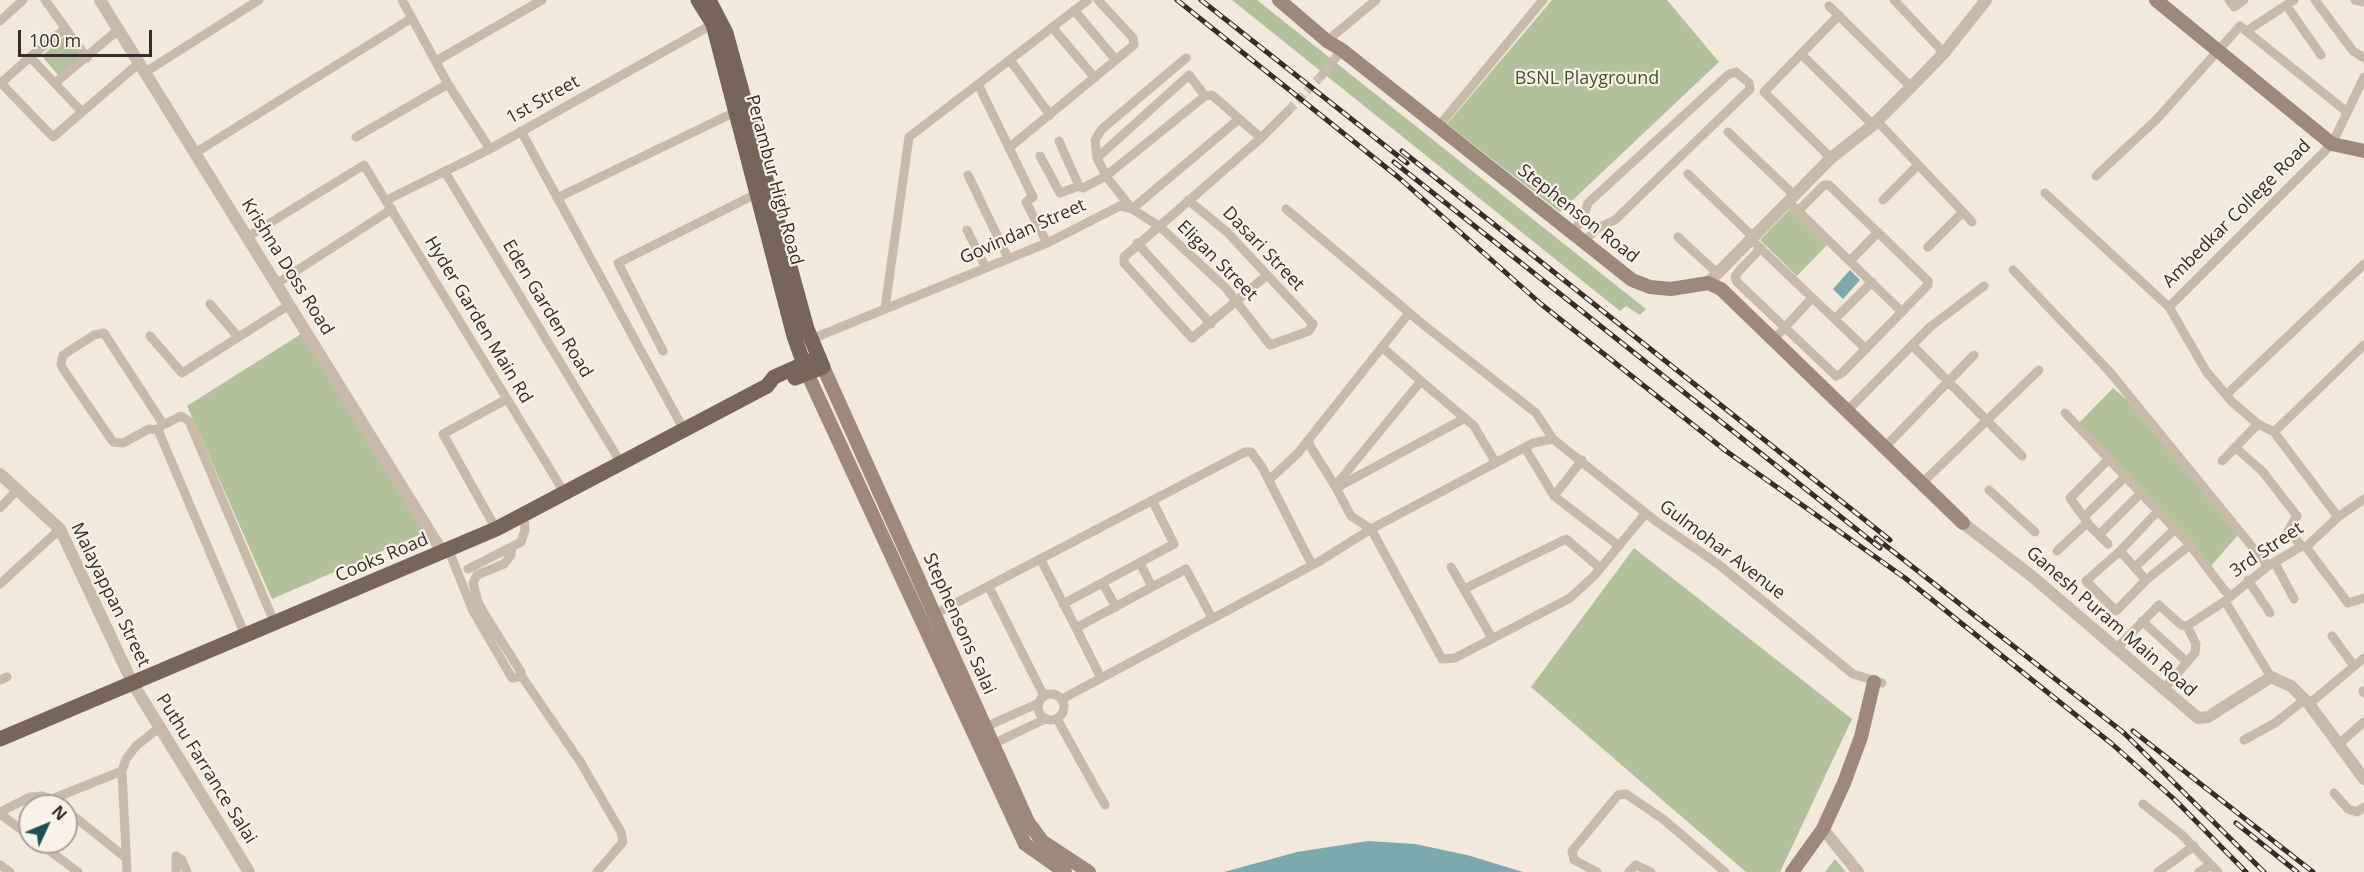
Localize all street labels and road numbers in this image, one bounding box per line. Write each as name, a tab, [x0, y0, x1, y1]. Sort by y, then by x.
street label: 1st Street	[503, 71, 583, 129]
street label: Perambur High Road	[741, 93, 807, 267]
street label: Ambedkar College Road	[2158, 135, 2316, 293]
street label: Stephenson Road	[1513, 160, 1643, 268]
street label: Krishna Doss Road	[236, 195, 338, 339]
street label: Govindan Street	[957, 195, 1089, 269]
street label: Dasari Street	[1218, 202, 1308, 296]
street label: Eligan Street	[1172, 216, 1262, 306]
street label: Hyder Garden Main Rd	[419, 232, 537, 408]
street label: Eden Garden Road	[497, 236, 597, 382]
street label: Gulmohar Avenue	[1655, 496, 1789, 604]
street label: 3rd Street	[2226, 518, 2308, 582]
street label: Malayappan Street	[66, 519, 154, 671]
street label: Cooks Road	[332, 529, 432, 587]
street label: Ganesh Puram Main Road	[2021, 542, 2201, 702]
street label: Stephensons Salai	[918, 550, 1000, 698]
street label: Puthu Farrance Salai	[151, 690, 261, 848]

